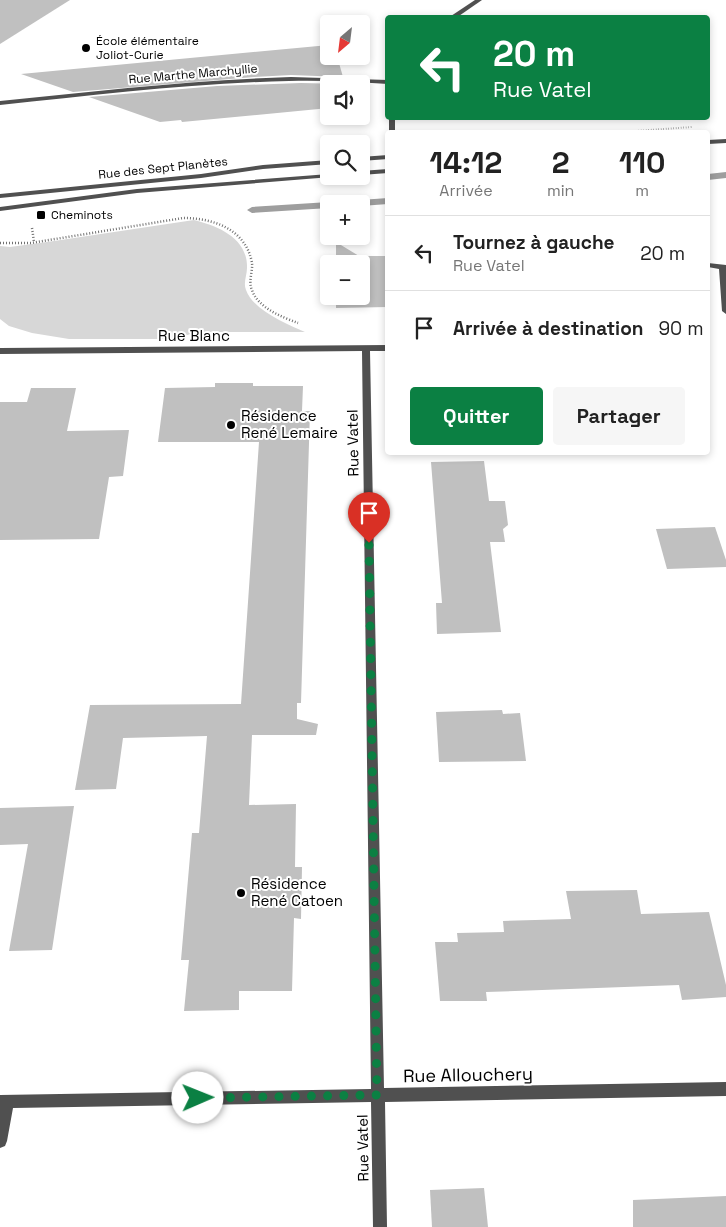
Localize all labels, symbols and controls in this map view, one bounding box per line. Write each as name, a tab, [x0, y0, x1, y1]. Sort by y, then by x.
north arrow	[320, 15, 370, 65]
map controls	[320, 15, 370, 305]
text: 20 m	[493, 32, 575, 76]
place label: École élémentaire Joliot-Curie	[96, 33, 199, 63]
icon: left	[410, 35, 475, 100]
marker: École élémentaire Joliot-Curie	[80, 42, 92, 54]
street label: Rue Marthe Marchyllie	[128, 60, 258, 88]
button: sound	[320, 75, 370, 125]
text: Rue Vatel	[493, 75, 592, 103]
button: search	[320, 135, 370, 185]
text: 14:12	[429, 143, 502, 182]
text: 2	[552, 143, 570, 182]
text: 110	[619, 143, 665, 182]
street label: Rue des Sept Planètes	[98, 153, 228, 183]
text: Arrivée	[439, 180, 493, 201]
text: min	[547, 180, 574, 201]
text: m	[635, 180, 649, 201]
button: +	[320, 195, 370, 245]
place label: Cheminots	[51, 207, 113, 223]
marker: Cheminots	[35, 209, 47, 221]
text: Tournez à gauche	[453, 230, 615, 255]
icon: left	[410, 239, 438, 267]
text: 20 m	[640, 241, 685, 266]
button: −	[320, 255, 370, 305]
text: Rue Vatel	[453, 255, 525, 276]
icon: arrive	[410, 314, 438, 342]
text: Arrivée à destination	[453, 316, 643, 341]
text: 90 m	[658, 316, 704, 341]
street label: Rue Blanc	[158, 326, 230, 345]
button: Quitter	[410, 387, 543, 445]
button: Partager	[553, 387, 685, 445]
place label: Résidence René Lemaire	[241, 406, 338, 442]
street label: Rue Vatel	[342, 409, 363, 477]
marker: Résidence René Lemaire	[225, 419, 237, 431]
pin	[348, 492, 390, 543]
icon: arrive	[355, 499, 383, 527]
place label: Résidence René Catoen	[251, 874, 343, 910]
marker: Résidence René Catoen	[235, 887, 247, 899]
street label: Rue Allouchery	[403, 1062, 533, 1087]
position arrow	[171, 1071, 223, 1123]
street label: Rue Vatel	[352, 1114, 373, 1182]

